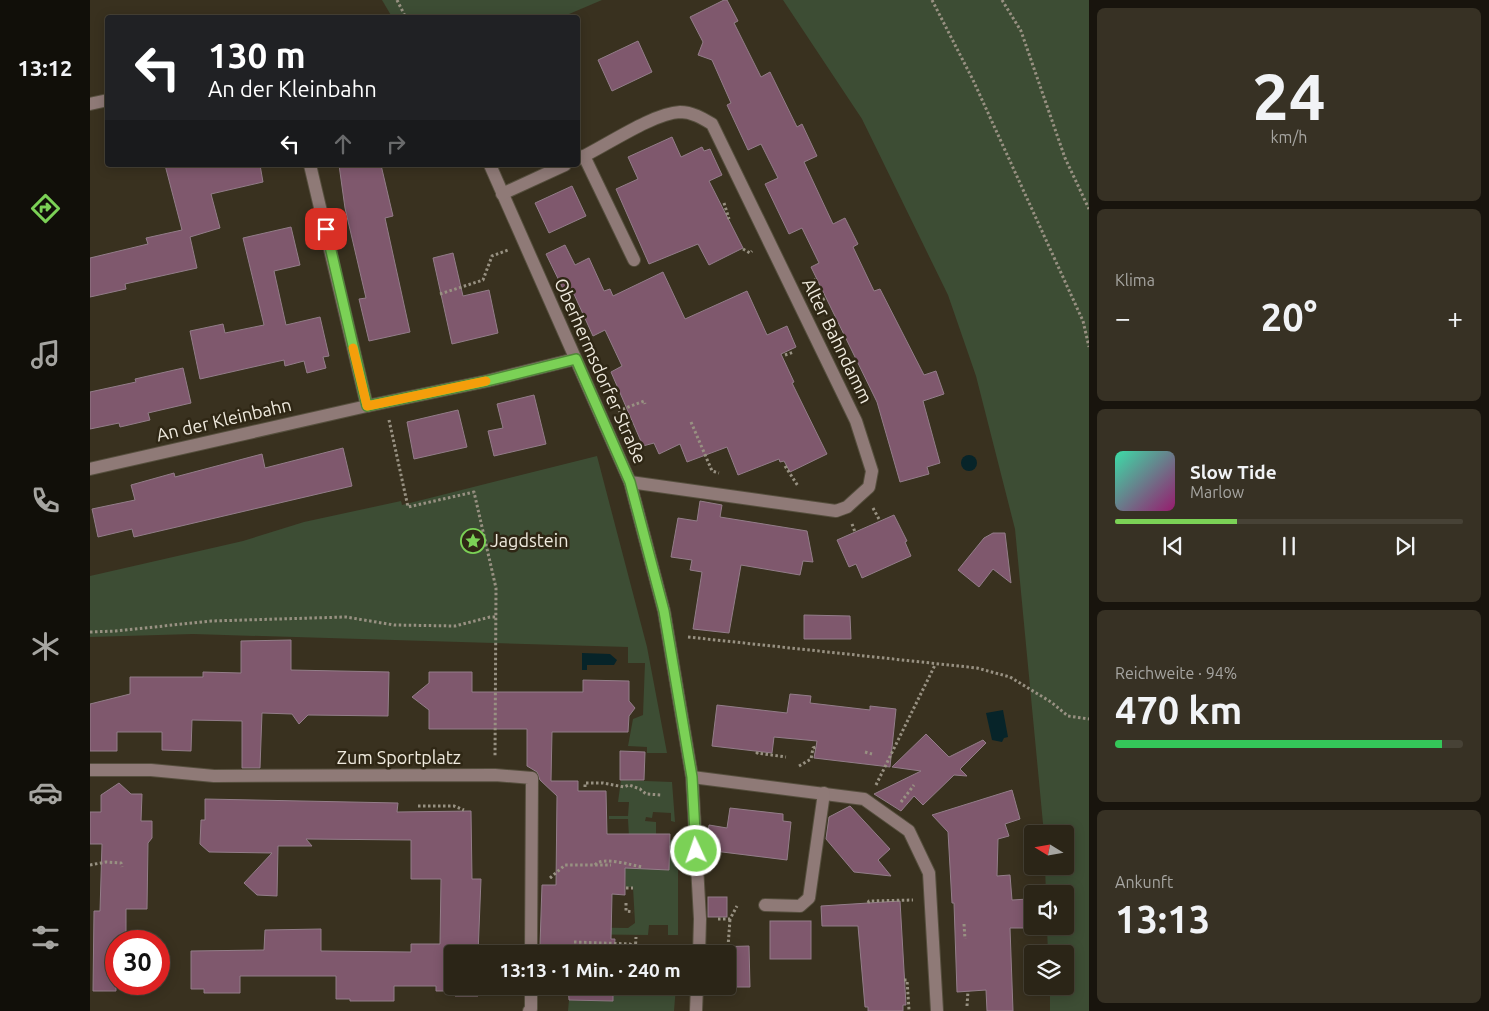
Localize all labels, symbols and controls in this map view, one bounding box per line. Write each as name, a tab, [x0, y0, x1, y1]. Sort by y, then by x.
icon: left	[125, 35, 190, 100]
text: 130 m	[208, 35, 306, 75]
text: 13:12	[17, 55, 73, 80]
text: 24	[1252, 59, 1326, 132]
text: An der Kleinbahn	[208, 76, 377, 101]
text: km/h	[1271, 128, 1307, 146]
icon: left	[276, 130, 304, 158]
icon: ahead	[329, 130, 357, 158]
icon: right	[382, 130, 410, 158]
icon: directions	[28, 191, 63, 226]
pin	[305, 208, 347, 250]
icon: arrive	[312, 215, 340, 243]
text: Klima	[1115, 271, 1155, 289]
street label: Oberhermsdorfer Straße	[551, 275, 651, 466]
street label: Alter Bahndamm	[799, 275, 877, 406]
text: 20°	[1261, 296, 1317, 338]
text: −	[1115, 302, 1131, 333]
text: +	[1447, 302, 1463, 333]
icon: music	[28, 337, 63, 372]
street label: An der Kleinbahn	[154, 394, 293, 444]
text: Slow Tide	[1190, 461, 1277, 483]
icon: phone	[28, 483, 63, 518]
text: Marlow	[1190, 483, 1244, 501]
place icon: Jagdstein	[460, 528, 486, 554]
place label: Jagdstein	[490, 530, 568, 550]
icon: previous	[1159, 532, 1187, 560]
icon: pause	[1275, 532, 1303, 560]
icon: next	[1391, 532, 1419, 560]
icon: climate	[28, 629, 63, 664]
text: Reichweite · 94%	[1115, 664, 1237, 682]
text: 470 km	[1115, 689, 1242, 731]
street label: Zum Sportplatz	[337, 747, 461, 767]
icon: car	[28, 775, 63, 810]
position arrow	[669, 824, 721, 876]
north arrow	[1024, 825, 1074, 875]
map controls	[1024, 825, 1074, 995]
text: Ankunft	[1115, 873, 1173, 891]
button: sound	[1024, 885, 1074, 935]
text: 13:13	[1115, 898, 1210, 940]
icon: filters	[28, 920, 63, 955]
speed limit sign: 30	[105, 930, 170, 995]
button: layers	[1024, 945, 1074, 995]
text: 13:13 · 1 Min. · 240 m	[499, 959, 681, 981]

